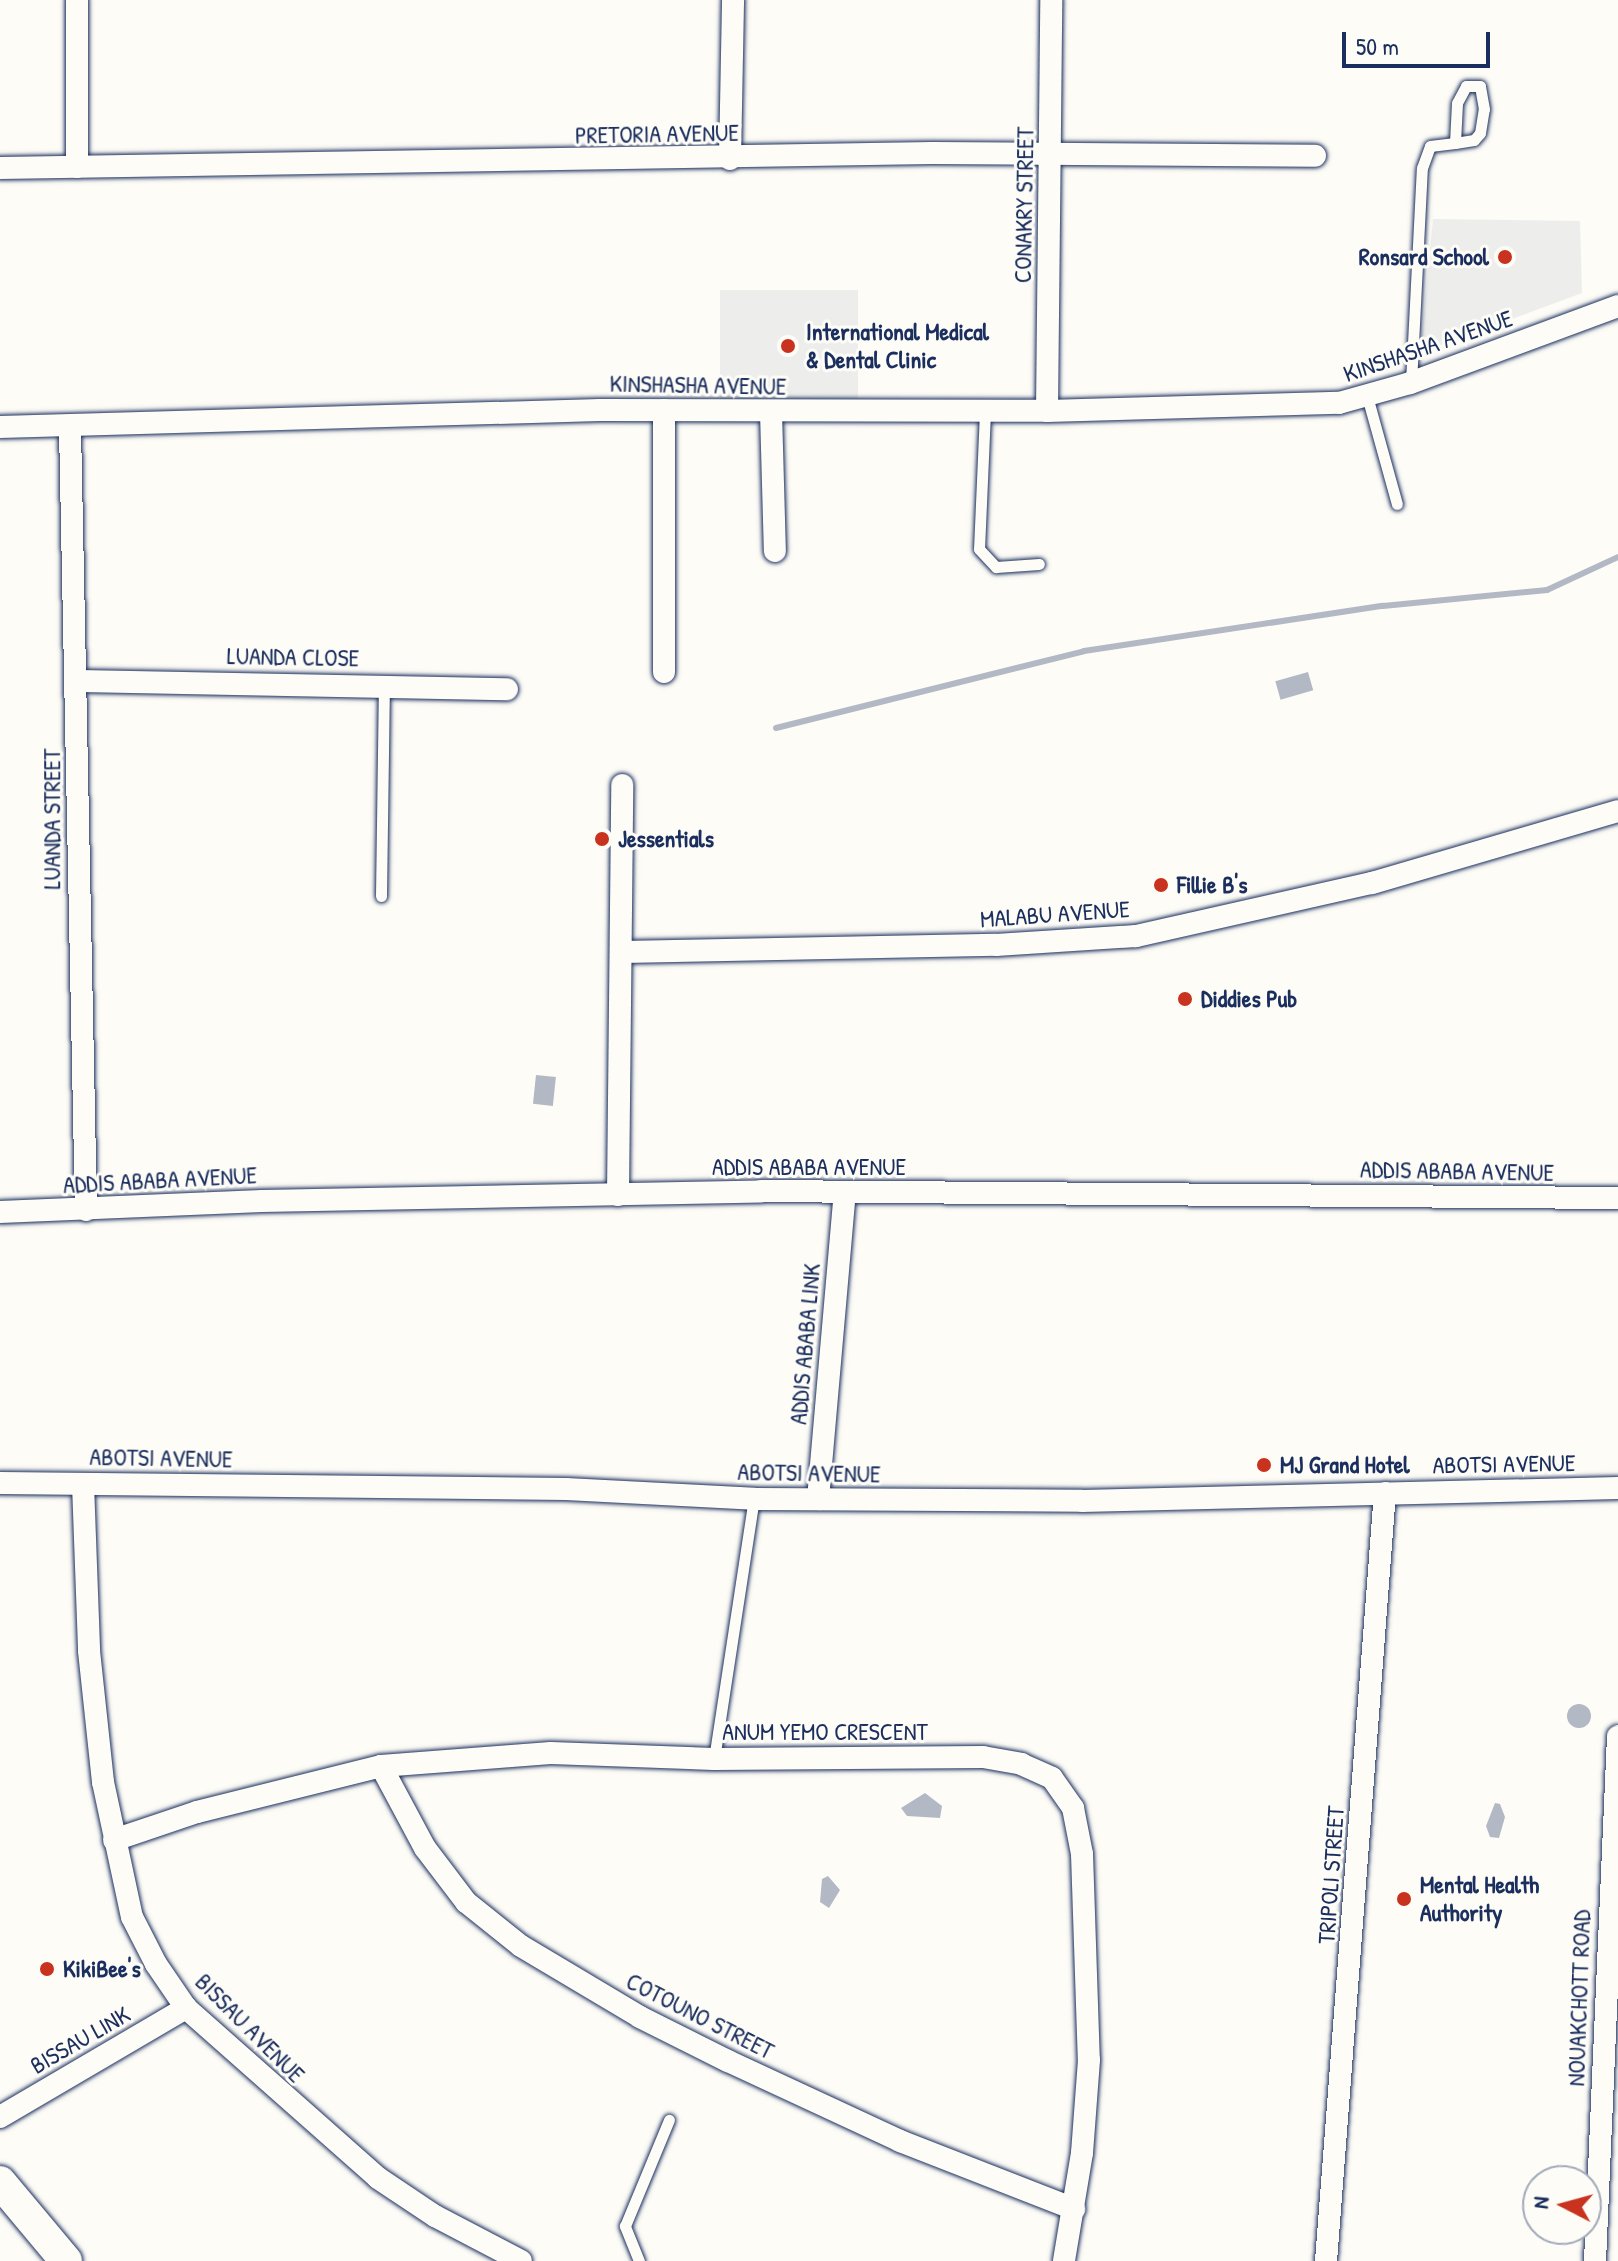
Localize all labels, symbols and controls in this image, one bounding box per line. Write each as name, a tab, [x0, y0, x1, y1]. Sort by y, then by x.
scale bar	[1346, 16, 1494, 66]
text: 50 m	[1356, 30, 1399, 62]
street label: PRETORIA AVENUE	[575, 118, 739, 150]
street label: CONAKRY STREET	[1008, 127, 1040, 283]
place label: Ronsard School	[1359, 243, 1489, 271]
marker: Ronsard School	[1496, 248, 1514, 266]
street label: KINSHASHA AVENUE	[1340, 304, 1516, 388]
place label: International Medical & Dental Clinic	[806, 318, 989, 374]
marker: International Medical & Dental Clinic	[777, 335, 799, 357]
street label: KINSHASHA AVENUE	[609, 369, 787, 401]
street label: LUANDA CLOSE	[227, 641, 359, 673]
street label: LUANDA STREET	[38, 749, 66, 889]
place label: Jessentials	[618, 825, 714, 853]
marker: Jessentials	[593, 830, 611, 848]
place label: Fillie B's	[1177, 871, 1248, 899]
marker: Fillie B's	[1152, 876, 1170, 894]
street label: MALABU AVENUE	[979, 894, 1131, 934]
place label: Diddies Pub	[1201, 985, 1297, 1013]
marker: Diddies Pub	[1176, 990, 1194, 1008]
street label: ADDIS ABABA AVENUE	[712, 1153, 906, 1181]
street label: ADDIS ABABA AVENUE	[1360, 1155, 1554, 1187]
street label: ADDIS ABABA AVENUE	[62, 1161, 258, 1199]
street label: ADDIS ABABA LINK	[784, 1262, 826, 1426]
street label: ABOTSI AVENUE	[89, 1442, 233, 1474]
street label: ABOTSI AVENUE	[1432, 1448, 1576, 1480]
place label: MJ Grand Hotel	[1280, 1451, 1410, 1479]
marker: MJ Grand Hotel	[1255, 1456, 1273, 1474]
street label: ABOTSI AVENUE	[737, 1457, 881, 1489]
street label: ANUM YEMO CRESCENT	[722, 1718, 928, 1746]
street label: TRIPOLI STREET	[1312, 1805, 1350, 1945]
place label: Mental Health Authority	[1420, 1871, 1539, 1927]
marker: Mental Health Authority	[1395, 1890, 1413, 1908]
street label: NOUAKCHOTT ROAD	[1562, 1909, 1596, 2087]
place label: KikiBee's	[63, 1955, 141, 1983]
marker: KikiBee's	[38, 1960, 56, 1978]
street label: BISSAU AVENUE	[189, 1967, 311, 2089]
street label: COTOUNO STREET	[622, 1967, 778, 2065]
street label: BISSAU LINK	[25, 2000, 135, 2080]
north arrow	[1522, 2165, 1602, 2245]
text: N	[1525, 2195, 1556, 2210]

